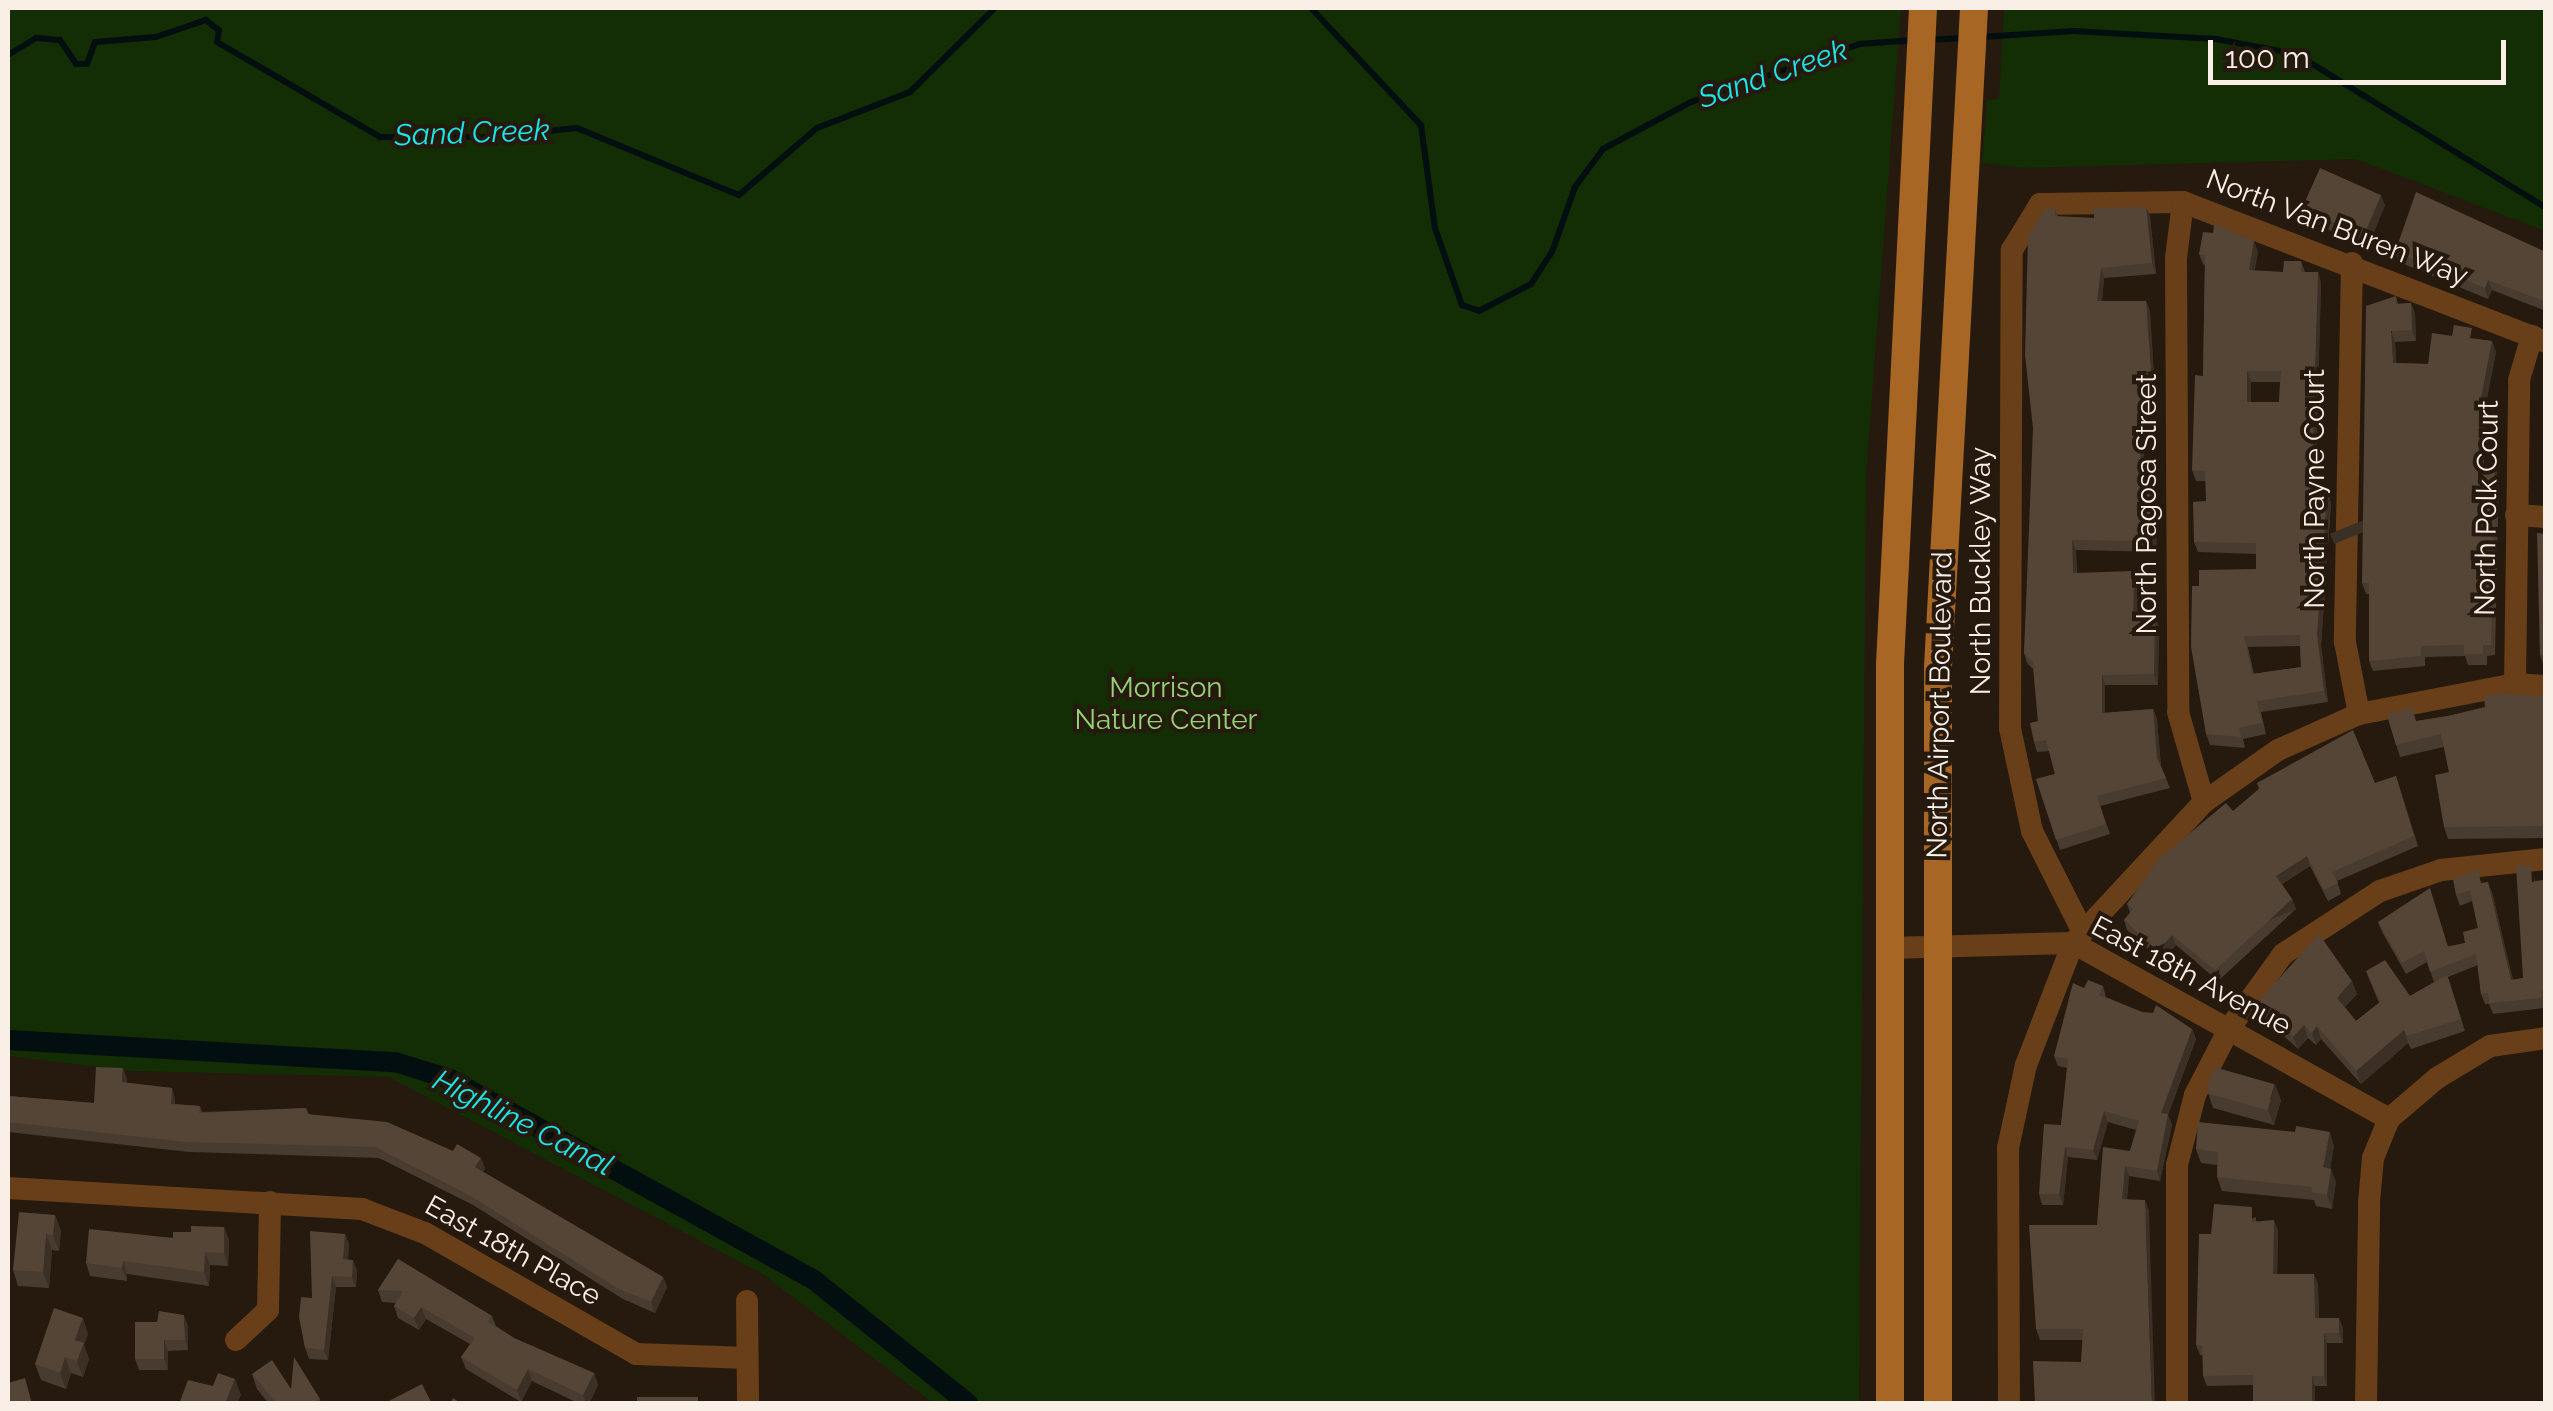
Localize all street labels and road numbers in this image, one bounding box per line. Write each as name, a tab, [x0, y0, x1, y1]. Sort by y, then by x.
street label: North Van Buren Way	[2201, 162, 2473, 294]
street label: North Payne Court	[2298, 369, 2332, 609]
street label: North Pagosa Street	[2130, 374, 2164, 634]
street label: North Polk Court	[2468, 400, 2506, 616]
street label: North Buckley Way	[1964, 446, 1998, 696]
street label: North Airport Boulevard	[1921, 551, 1959, 859]
street label: East 18th Avenue	[2085, 909, 2297, 1043]
street label: East 18th Place	[419, 1189, 607, 1313]

